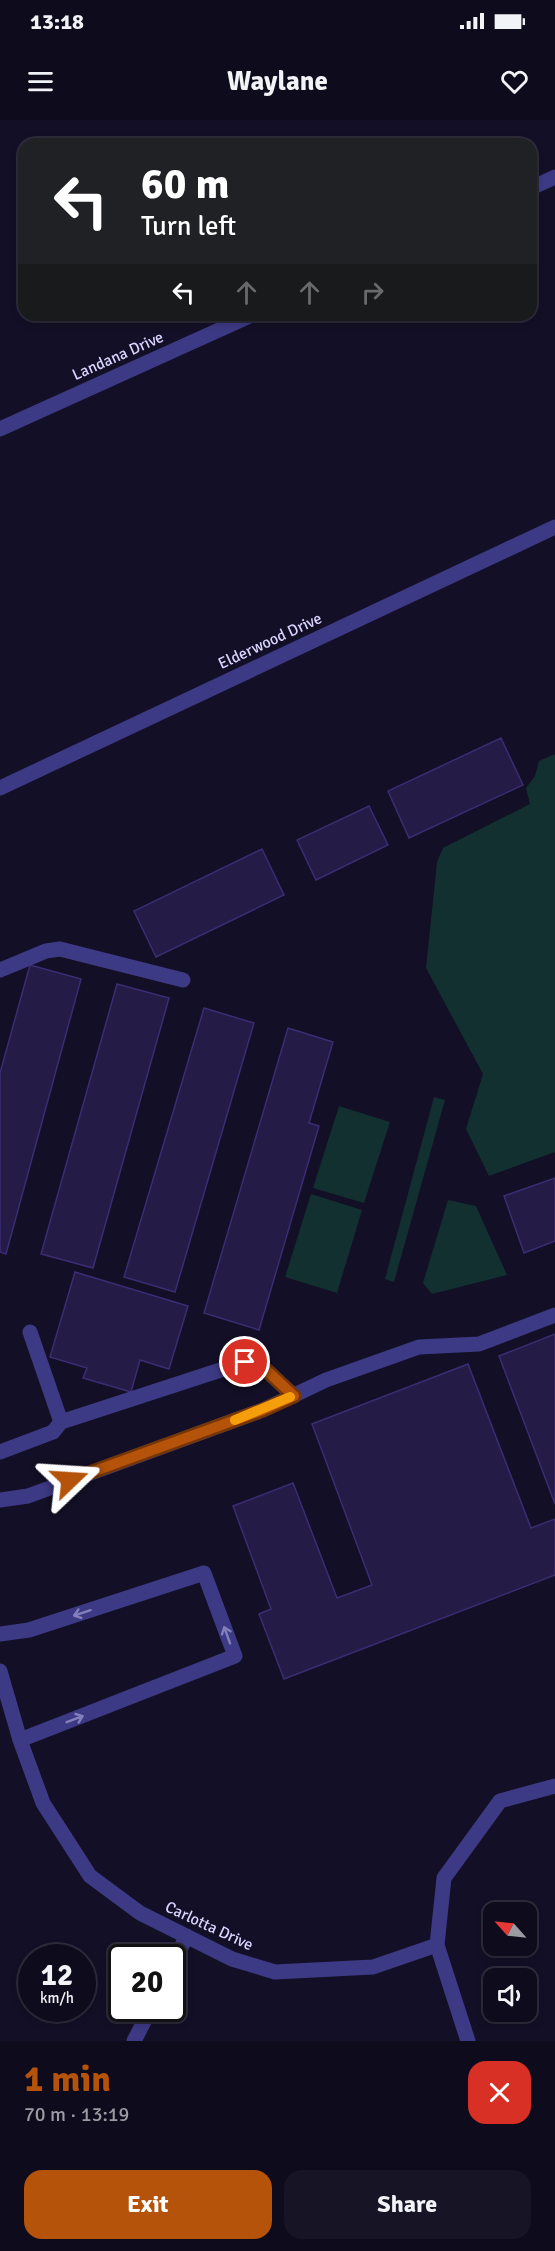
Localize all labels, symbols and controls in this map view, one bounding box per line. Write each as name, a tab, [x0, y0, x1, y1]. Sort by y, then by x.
text: 13:18	[30, 8, 84, 35]
icon: menu	[24, 65, 57, 98]
text: Waylane	[227, 65, 328, 98]
icon: heart	[498, 65, 531, 98]
text: 60 m	[141, 159, 230, 210]
icon: left	[42, 162, 120, 240]
text: Turn left	[141, 210, 236, 243]
icon: left	[167, 276, 200, 309]
icon: ahead	[230, 276, 263, 309]
icon: ahead	[293, 276, 326, 309]
icon: right	[356, 276, 389, 309]
street label: Landana Drive	[69, 327, 167, 385]
street label: Elderwood Drive	[215, 608, 325, 674]
pin	[219, 1336, 270, 1387]
icon: arrive	[228, 1345, 261, 1378]
position arrow	[38, 1448, 102, 1512]
one-way arrow	[72, 1608, 91, 1619]
one-way arrow	[220, 1626, 231, 1644]
one-way arrow	[65, 1712, 84, 1723]
street label: Carlotta Drive	[162, 1897, 256, 1955]
north arrow	[483, 1902, 537, 1956]
map controls	[483, 1902, 537, 2022]
speed limit sign: 20	[108, 1944, 186, 2022]
text: 12	[41, 1957, 73, 1994]
button: sound	[483, 1968, 537, 2022]
text: km/h	[40, 1989, 74, 2007]
text: 1 min	[24, 2057, 111, 2102]
button: close	[468, 2061, 531, 2124]
text: 70 m · 13:19	[24, 2102, 129, 2127]
button: Exit	[24, 2170, 272, 2239]
button: Share	[284, 2170, 531, 2239]

